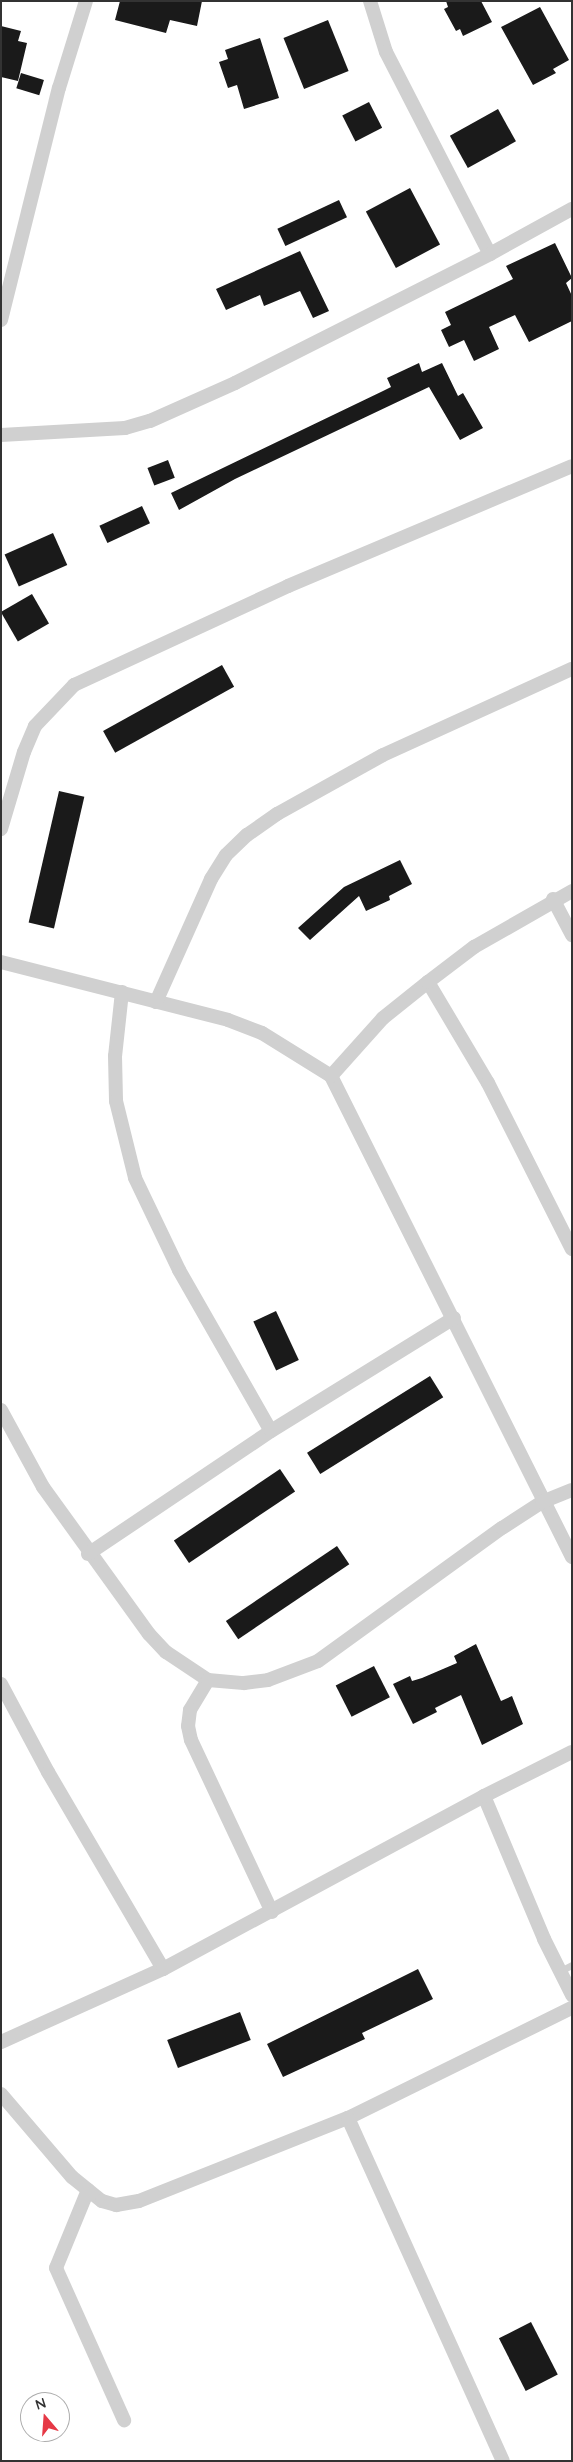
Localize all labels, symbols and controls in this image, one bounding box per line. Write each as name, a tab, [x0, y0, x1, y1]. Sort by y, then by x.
north arrow	[20, 2392, 70, 2442]
text: N	[33, 2394, 48, 2414]

